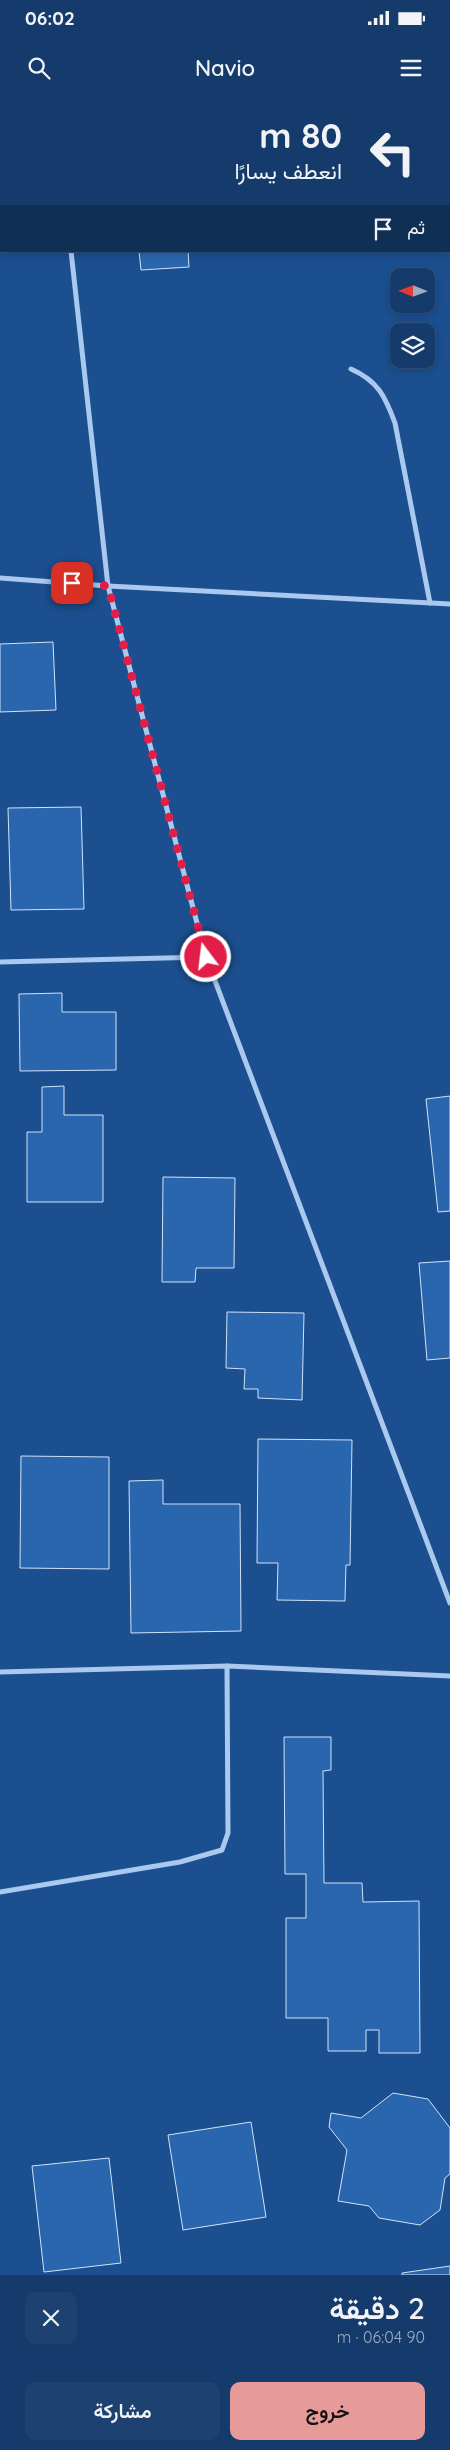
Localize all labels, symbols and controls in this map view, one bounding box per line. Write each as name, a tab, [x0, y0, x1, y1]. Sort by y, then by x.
text: 06:02	[25, 6, 75, 30]
icon: search	[25, 54, 53, 82]
text: Navio	[195, 54, 255, 82]
icon: menu	[397, 54, 425, 82]
text: 80 m	[259, 113, 342, 157]
icon: left	[360, 120, 425, 185]
text: انعطف يسارًا	[234, 157, 342, 185]
icon: arrive	[369, 215, 397, 243]
text: ثم	[407, 215, 425, 239]
north arrow	[390, 268, 435, 312]
map controls	[390, 268, 435, 368]
button: layers	[390, 323, 435, 368]
pin	[51, 562, 93, 604]
icon: arrive	[58, 569, 86, 597]
position arrow	[179, 930, 231, 982]
text: 2 دقيقة	[329, 2289, 425, 2327]
button: close	[25, 2292, 77, 2344]
text: 90 m · 06:04	[337, 2327, 425, 2347]
button: مشاركة	[25, 2382, 220, 2440]
button: خروج	[230, 2382, 425, 2440]

